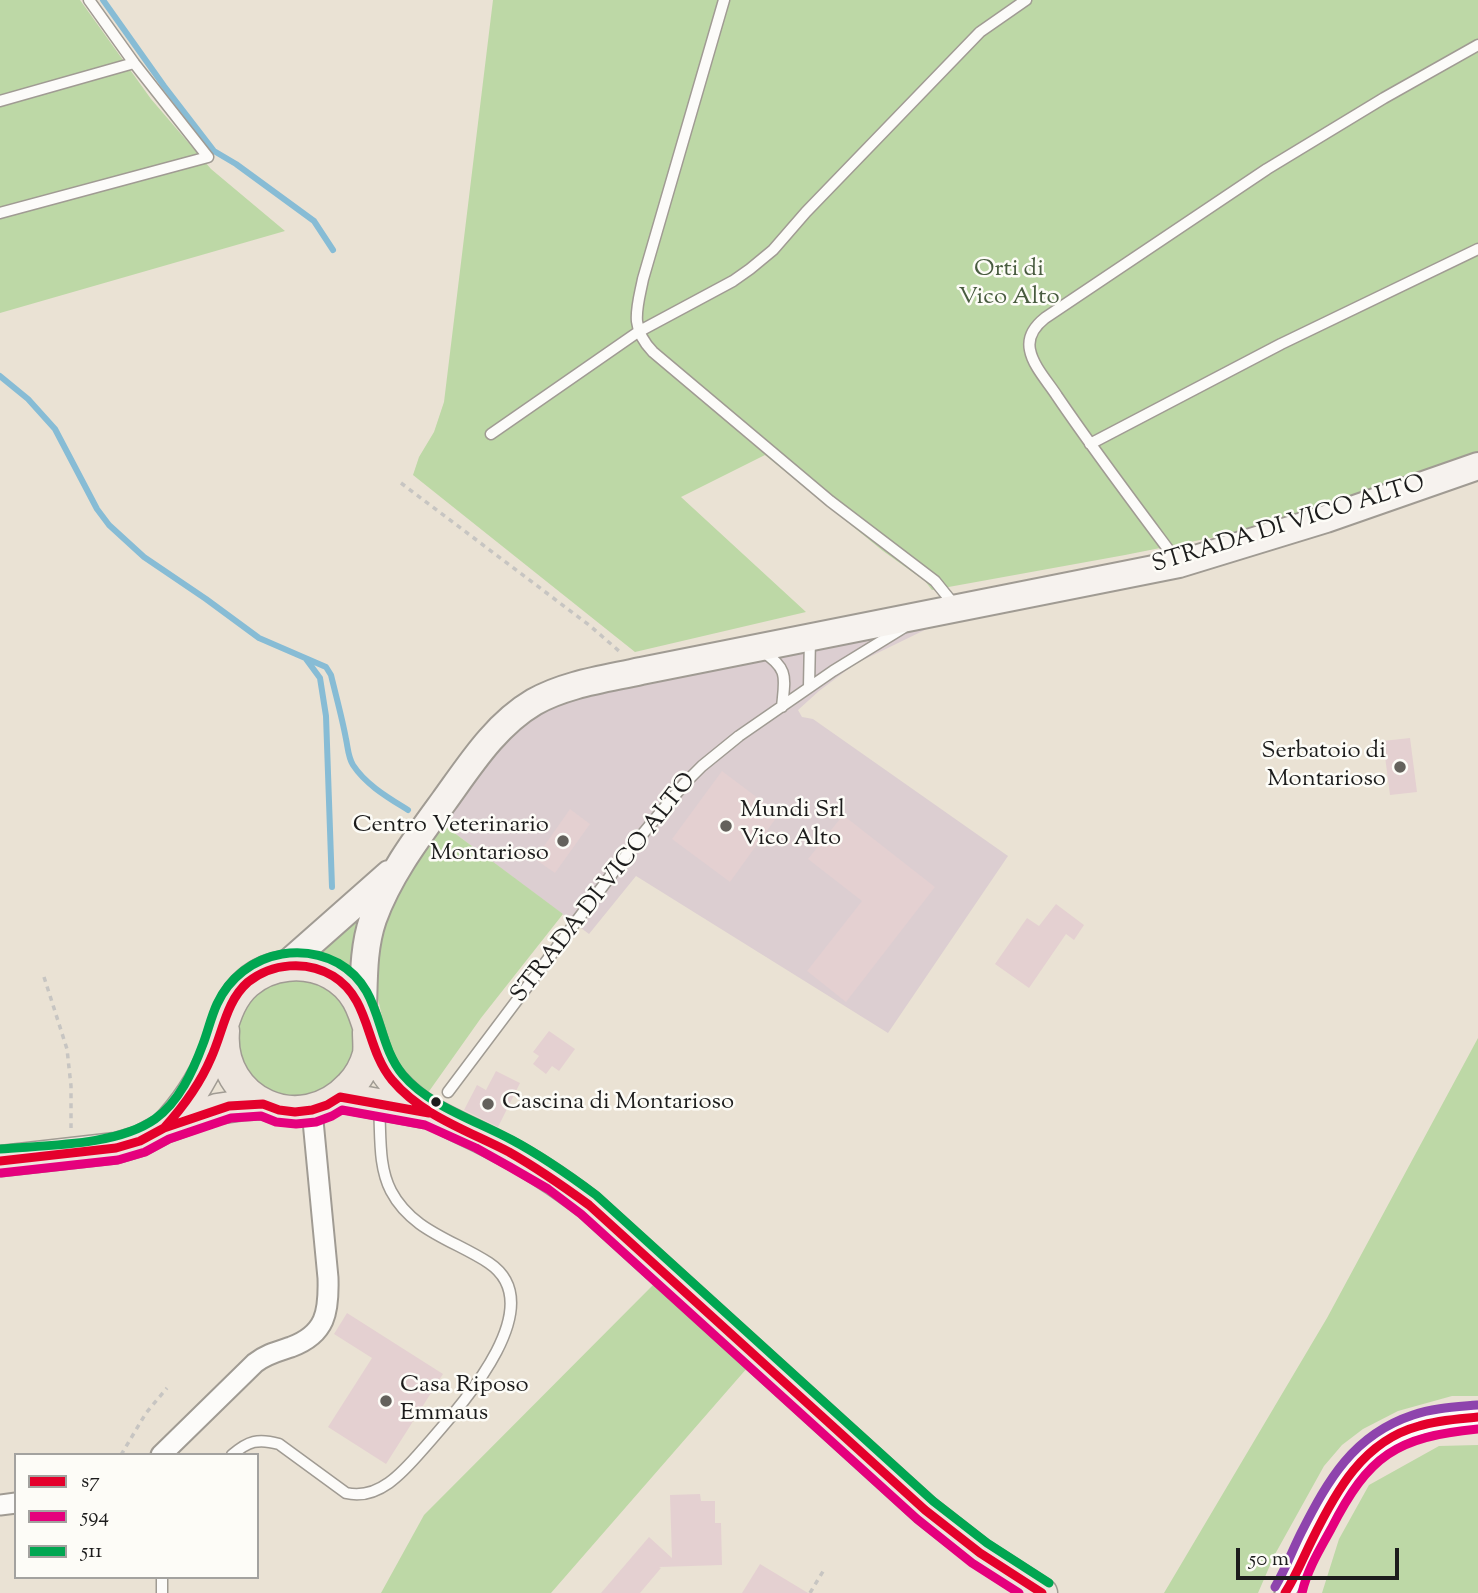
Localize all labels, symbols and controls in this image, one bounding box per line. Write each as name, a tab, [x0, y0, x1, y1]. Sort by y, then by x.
park label: Orti di Vico Alto	[958, 257, 1060, 313]
street label: STRADA DI VICO ALTO	[1149, 471, 1429, 581]
place label: Serbatoio di Montarioso	[1261, 739, 1386, 795]
marker: Serbatoio di Montarioso	[1392, 759, 1408, 775]
street label: STRADA DI VICO ALTO	[506, 768, 704, 1010]
place label: Mundi Srl Vico Alto	[740, 798, 845, 854]
place label: Centro Veterinario Montarioso	[353, 813, 549, 869]
marker: Mundi Srl Vico Alto	[718, 818, 734, 834]
marker: Centro Veterinario Montarioso	[555, 833, 571, 849]
place label: Cascina di Montarioso	[502, 1090, 734, 1118]
unlabelled marker	[429, 1095, 443, 1109]
marker: Cascina di Montarioso	[480, 1096, 496, 1112]
place label: Casa Riposo Emmaus	[400, 1373, 529, 1429]
marker: Casa Riposo Emmaus	[378, 1393, 394, 1409]
legend	[14, 1453, 259, 1579]
text: s7	[81, 1467, 100, 1497]
text: 594	[81, 1502, 109, 1532]
scale bar	[1240, 1534, 1403, 1578]
text: 511	[81, 1537, 102, 1567]
text: 50 m	[1249, 1545, 1289, 1575]

